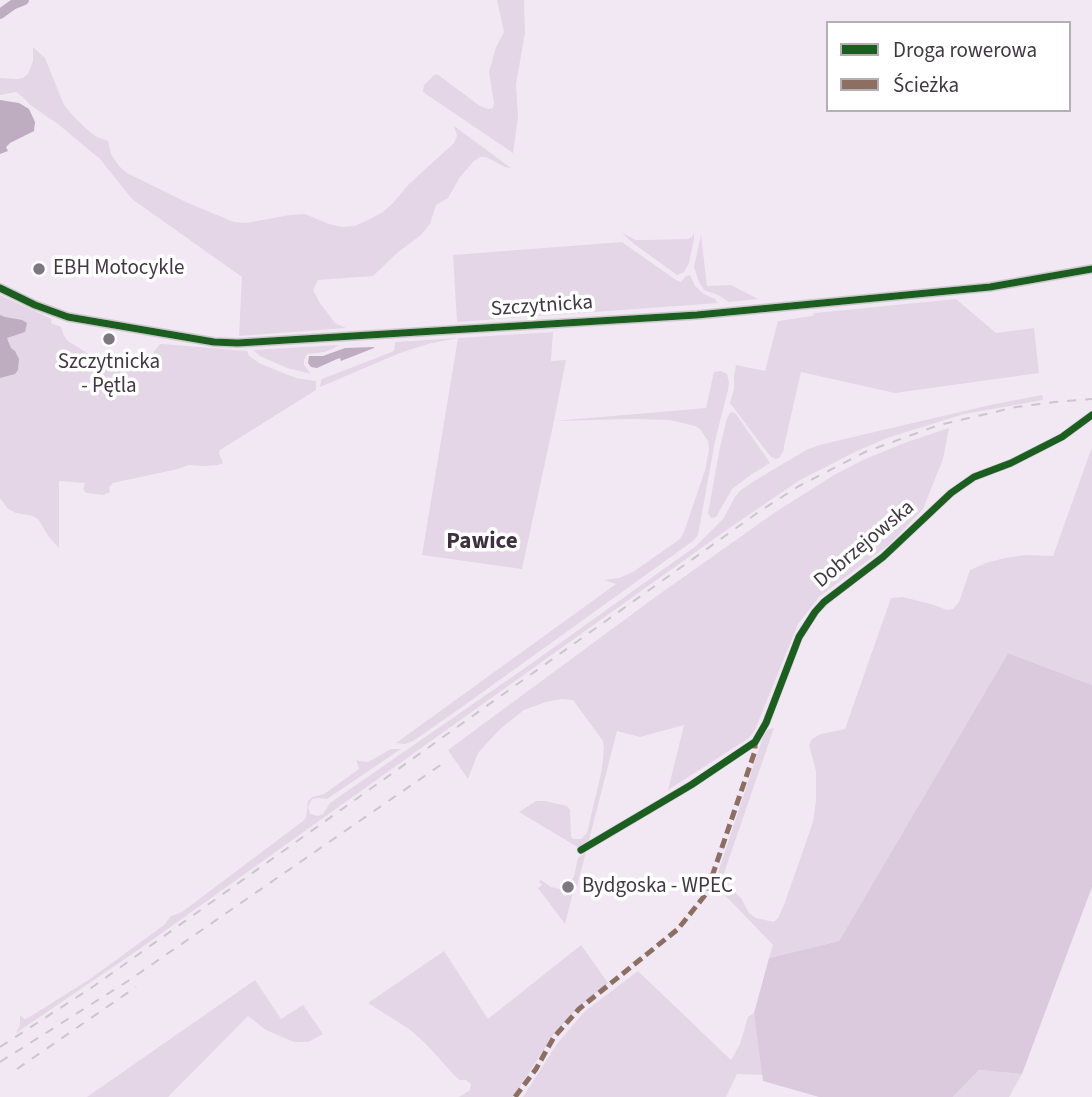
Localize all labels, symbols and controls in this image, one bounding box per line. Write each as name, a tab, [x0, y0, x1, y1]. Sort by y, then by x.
legend	[826, 21, 1071, 112]
text: Droga rowerowa	[893, 35, 1037, 65]
text: Ścieżka	[893, 70, 959, 100]
place label: EBH Motocykle	[53, 256, 184, 282]
marker: EBH Motocykle	[31, 261, 47, 277]
street label: Szczytnicka	[490, 291, 594, 323]
marker: Szczytnicka - Pętla	[101, 331, 117, 347]
place label: Szczytnicka - Pętla	[58, 350, 160, 400]
street label: Dobrzejowska	[810, 496, 920, 594]
district label: Pawice	[446, 529, 518, 557]
place label: Bydgoska - WPEC	[582, 874, 733, 900]
marker: Bydgoska - WPEC	[560, 879, 576, 895]

